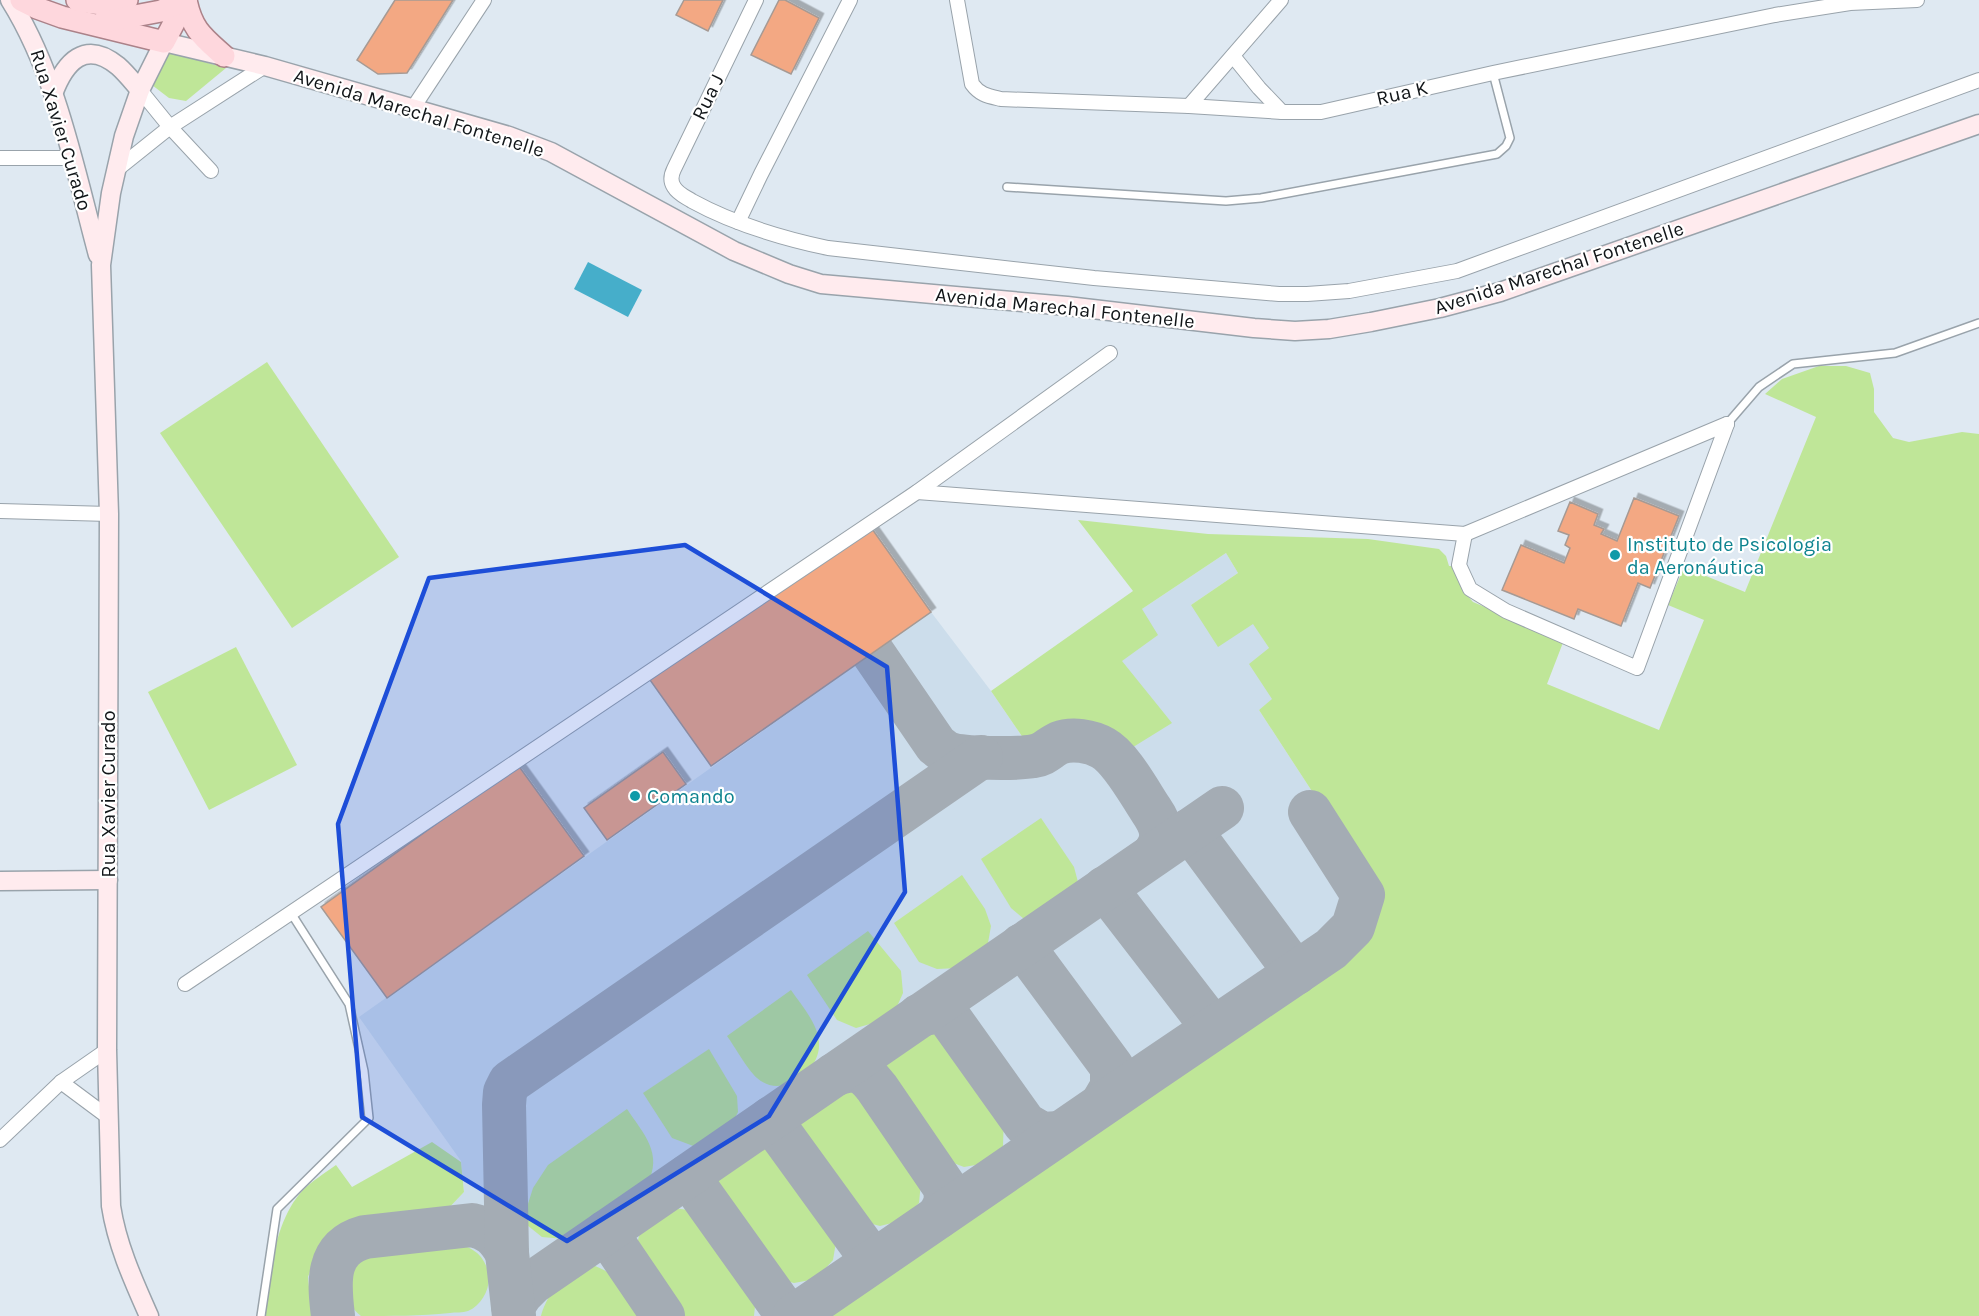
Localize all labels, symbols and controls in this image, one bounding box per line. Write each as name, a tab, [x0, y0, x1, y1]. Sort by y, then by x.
street label: Rua Xavier Curado	[25, 46, 97, 214]
street label: Avenida Marechal Fontenelle	[291, 64, 547, 162]
street label: Rua J	[687, 70, 729, 124]
street label: Rua K	[1374, 76, 1430, 110]
street label: Avenida Marechal Fontenelle	[1431, 217, 1687, 319]
street label: Avenida Marechal Fontenelle	[934, 283, 1196, 333]
place label: Instituto de Psicologia da Aeronáutica	[1627, 533, 1832, 579]
marker: Instituto de Psicologia da Aeronáutica	[1608, 548, 1622, 562]
street label: Rua Xavier Curado	[97, 710, 120, 878]
place label: Comando	[647, 785, 735, 808]
marker: Comando	[628, 789, 642, 803]

